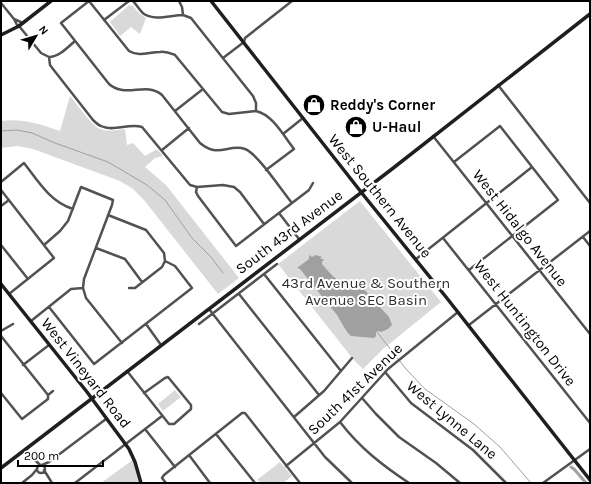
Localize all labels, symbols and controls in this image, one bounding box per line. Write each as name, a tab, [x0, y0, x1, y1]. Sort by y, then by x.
north arrow	[16, 16, 56, 56]
text: N	[36, 23, 51, 37]
shop icon: Reddy's Corner	[301, 92, 327, 118]
place label: Reddy's Corner	[330, 96, 435, 114]
shop icon: U-Haul	[343, 114, 369, 140]
place label: U-Haul	[372, 118, 421, 136]
street label: West Southern Avenue	[325, 131, 435, 261]
street label: West Hidalgo Avenue	[469, 166, 571, 290]
street label: South 43rd Avenue	[232, 186, 346, 278]
street label: West Huntington Drive	[470, 256, 580, 390]
park label: 43rd Avenue & Southern Avenue SEC Basin	[282, 274, 450, 309]
street label: West Vineyard Road	[37, 314, 135, 432]
street label: South 41st Avenue	[304, 339, 406, 439]
street label: West Lynne Lane	[403, 377, 501, 463]
scale bar	[18, 442, 103, 468]
text: 200 m	[24, 449, 59, 463]

